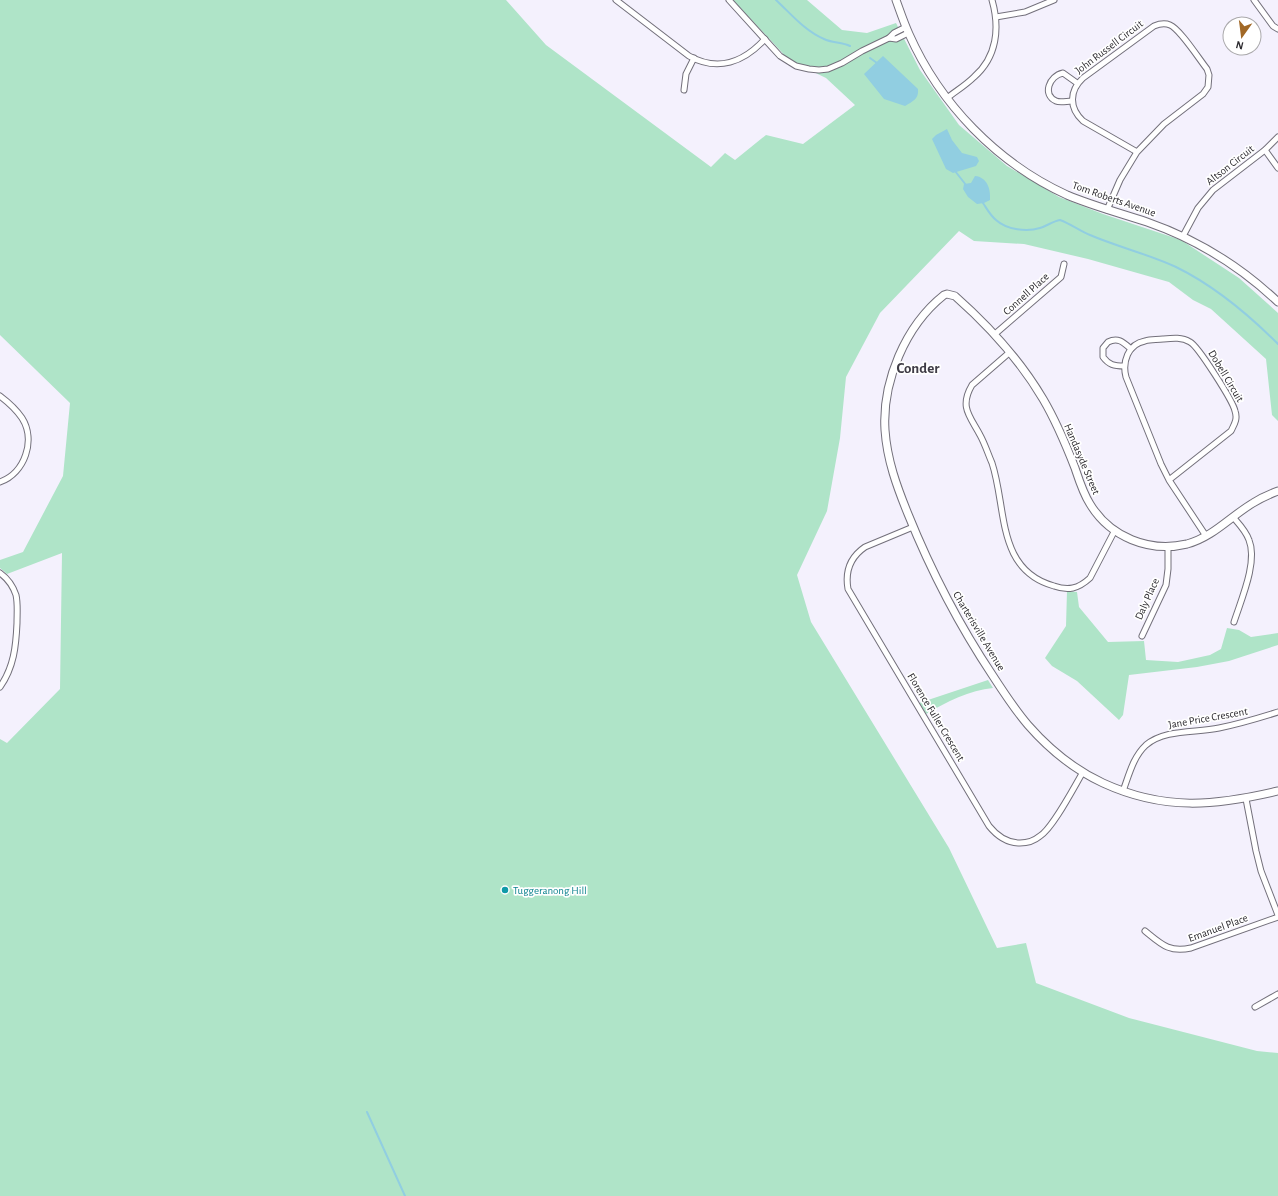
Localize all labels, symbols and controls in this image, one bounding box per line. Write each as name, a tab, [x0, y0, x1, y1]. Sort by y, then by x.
north arrow	[1222, 16, 1262, 56]
street label: John Russell Circuit	[1073, 18, 1145, 76]
text: N	[1235, 39, 1245, 51]
street label: Altson Circuit	[1204, 143, 1256, 187]
street label: Tom Roberts Avenue	[1071, 180, 1157, 218]
street label: Connell Place	[1001, 271, 1051, 317]
street label: Dobell Circuit	[1206, 348, 1246, 404]
district label: Conder	[897, 361, 940, 376]
street label: Handasyde Street	[1062, 422, 1102, 496]
street label: Daly Place	[1133, 577, 1161, 621]
street label: Charterisville Avenue	[951, 589, 1007, 673]
street label: Florence Fuller Crescent	[905, 671, 967, 763]
street label: Jane Price Crescent	[1167, 706, 1249, 730]
marker: Tuggeranong Hill	[500, 885, 510, 895]
place label: Tuggeranong Hill	[513, 885, 587, 896]
street label: Emanuel Place	[1187, 912, 1249, 944]

